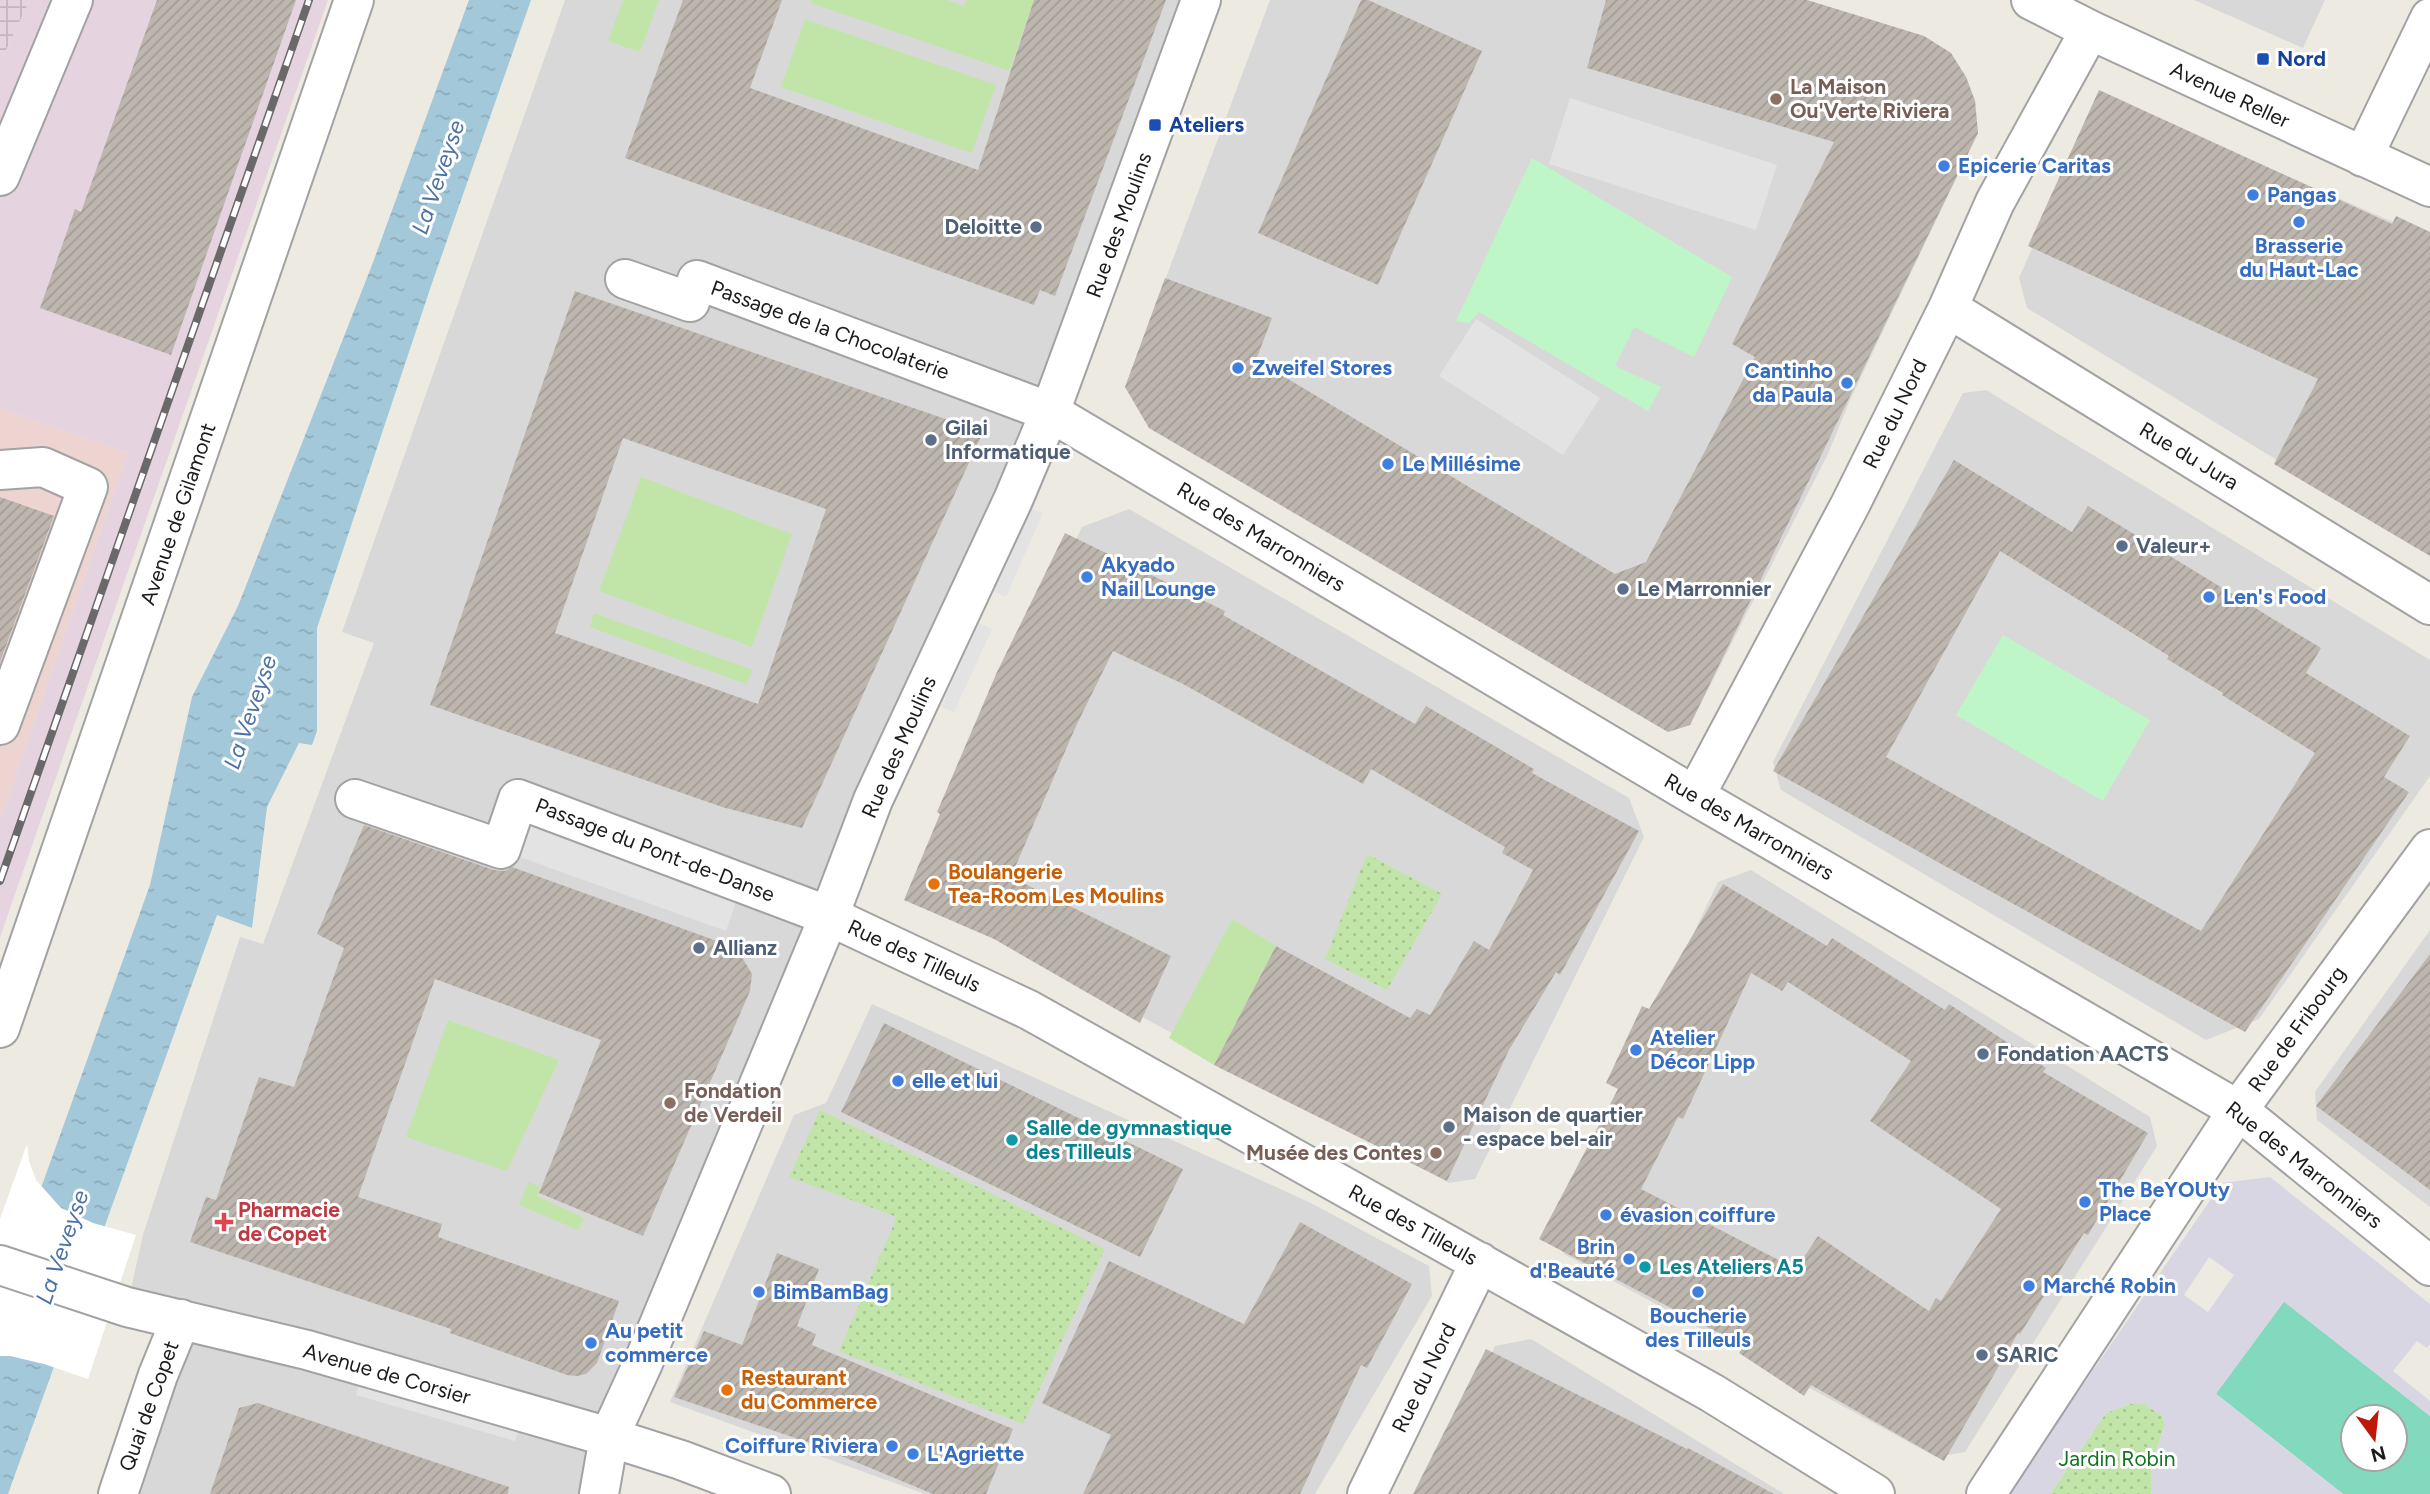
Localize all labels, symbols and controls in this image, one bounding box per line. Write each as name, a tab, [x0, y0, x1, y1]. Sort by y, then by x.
place label: Nord	[2277, 46, 2326, 71]
marker: Nord	[2255, 51, 2271, 67]
street label: Avenue Reller	[2167, 56, 2294, 133]
place label: La Maison Ou'Verte Riviera	[1790, 74, 1949, 123]
marker: La Maison Ou'Verte Riviera	[1768, 91, 1784, 107]
place label: Ateliers	[1169, 112, 1244, 137]
water label: La Veveyse	[405, 116, 471, 238]
marker: Ateliers	[1147, 117, 1163, 133]
street label: Rue des Moulins	[1081, 149, 1156, 301]
place label: Epicerie Caritas	[1958, 153, 2111, 178]
marker: Epicerie Caritas	[1936, 158, 1952, 174]
place label: Pangas	[2267, 182, 2336, 207]
marker: Pangas	[2245, 187, 2261, 203]
place label: Deloitte	[944, 214, 1022, 239]
marker: Brasserie du Haut-Lac	[2291, 214, 2307, 230]
marker: Deloitte	[1028, 219, 1044, 235]
place label: Brasserie du Haut-Lac	[2239, 233, 2359, 282]
street label: Passage de la Chocolaterie	[707, 275, 953, 384]
place label: Zweifel Stores	[1252, 355, 1392, 380]
street label: Rue du Nord	[1857, 355, 1932, 473]
place label: Cantinho da Paula	[1745, 358, 1833, 407]
marker: Zweifel Stores	[1230, 360, 1246, 376]
marker: Cantinho da Paula	[1839, 375, 1855, 391]
place label: Gilai Informatique	[945, 415, 1071, 464]
street label: Rue du Jura	[2135, 416, 2243, 495]
street label: Avenue de Gilamont	[135, 419, 220, 608]
marker: Gilai Informatique	[923, 432, 939, 448]
place label: Le Millésime	[1402, 451, 1521, 476]
marker: Le Millésime	[1380, 456, 1396, 472]
street label: Rue des Marronniers	[1173, 476, 1350, 597]
place label: Valeur+	[2136, 533, 2211, 558]
marker: Valeur+	[2114, 538, 2130, 554]
place label: Akyado Nail Lounge	[1101, 552, 1216, 601]
marker: Akyado Nail Lounge	[1079, 569, 1095, 585]
place label: Le Marronnier	[1637, 576, 1771, 601]
marker: Le Marronnier	[1615, 581, 1631, 597]
place label: Len's Food	[2223, 584, 2326, 609]
marker: Len's Food	[2201, 589, 2217, 605]
water label: La Veveyse	[217, 651, 283, 773]
street label: Rue des Moulins	[856, 672, 941, 822]
street label: Rue des Marronniers	[1660, 768, 1839, 885]
street label: Passage du Pont-de-Danse	[532, 792, 778, 907]
place label: Boulangerie Tea-Room Les Moulins	[948, 859, 1164, 908]
marker: Boulangerie Tea-Room Les Moulins	[926, 876, 942, 892]
street label: Rue des Tilleuls	[844, 914, 985, 997]
place label: Allianz	[713, 935, 777, 960]
marker: Allianz	[691, 940, 707, 956]
street label: Rue de Fribourg	[2243, 961, 2351, 1096]
place label: Atelier Décor Lipp	[1650, 1025, 1755, 1074]
place label: Fondation AACTS	[1997, 1041, 2169, 1066]
marker: Atelier Décor Lipp	[1628, 1042, 1644, 1058]
marker: Fondation AACTS	[1975, 1046, 1991, 1062]
place label: elle et lui	[912, 1068, 998, 1093]
marker: elle et lui	[890, 1073, 906, 1089]
place label: Fondation de Verdeil	[684, 1078, 782, 1127]
marker: Fondation de Verdeil	[662, 1095, 678, 1111]
street label: Rue des Marronniers	[2221, 1096, 2388, 1233]
place label: Maison de quartier - espace bel-air	[1463, 1102, 1643, 1151]
place label: Salle de gymnastique des Tilleuls	[1026, 1115, 1232, 1164]
marker: Maison de quartier - espace bel-air	[1441, 1119, 1457, 1135]
marker: Salle de gymnastique des Tilleuls	[1004, 1132, 1020, 1148]
place label: Musée des Contes	[1246, 1140, 1422, 1165]
marker: Musée des Contes	[1428, 1145, 1444, 1161]
place label: The BeYOUty Place	[2099, 1177, 2231, 1226]
street label: Rue des Tilleuls	[1344, 1179, 1482, 1270]
water label: La Veveyse	[29, 1186, 95, 1308]
marker: The BeYOUty Place	[2077, 1194, 2093, 1210]
place label: Pharmacie de Copet	[238, 1197, 340, 1246]
place label: évasion coiffure	[1620, 1202, 1776, 1227]
marker: évasion coiffure	[1598, 1207, 1614, 1223]
marker: Pharmacie de Copet	[216, 1214, 232, 1230]
place label: Brin d'Beauté	[1530, 1234, 1615, 1283]
marker: Brin d'Beauté	[1621, 1251, 1637, 1267]
place label: Les Ateliers A5	[1659, 1254, 1804, 1279]
marker: Les Ateliers A5	[1637, 1259, 1653, 1275]
place label: Marché Robin	[2043, 1273, 2176, 1298]
marker: Marché Robin	[2021, 1278, 2037, 1294]
place label: BimBamBag	[773, 1279, 889, 1304]
marker: BimBamBag	[751, 1284, 767, 1300]
marker: Boucherie des Tilleuls	[1690, 1284, 1706, 1300]
place label: Boucherie des Tilleuls	[1645, 1303, 1751, 1352]
place label: Au petit commerce	[605, 1318, 708, 1367]
street label: Rue du Nord	[1386, 1319, 1461, 1437]
marker: Au petit commerce	[583, 1335, 599, 1351]
street label: Quai de Copet	[113, 1337, 184, 1474]
street label: Avenue de Corsier	[301, 1338, 474, 1409]
place label: SARIC	[1996, 1342, 2059, 1367]
marker: SARIC	[1974, 1347, 1990, 1363]
place label: Restaurant du Commerce	[741, 1365, 878, 1414]
marker: Restaurant du Commerce	[719, 1382, 735, 1398]
north arrow	[2339, 1403, 2409, 1473]
place label: Coiffure Riviera	[725, 1433, 878, 1458]
marker: Coiffure Riviera	[884, 1438, 900, 1454]
place label: L'Agriette	[927, 1441, 1025, 1466]
text: N	[2368, 1441, 2388, 1467]
marker: L'Agriette	[905, 1446, 921, 1462]
park label: Jardin Robin	[2059, 1446, 2175, 1471]

